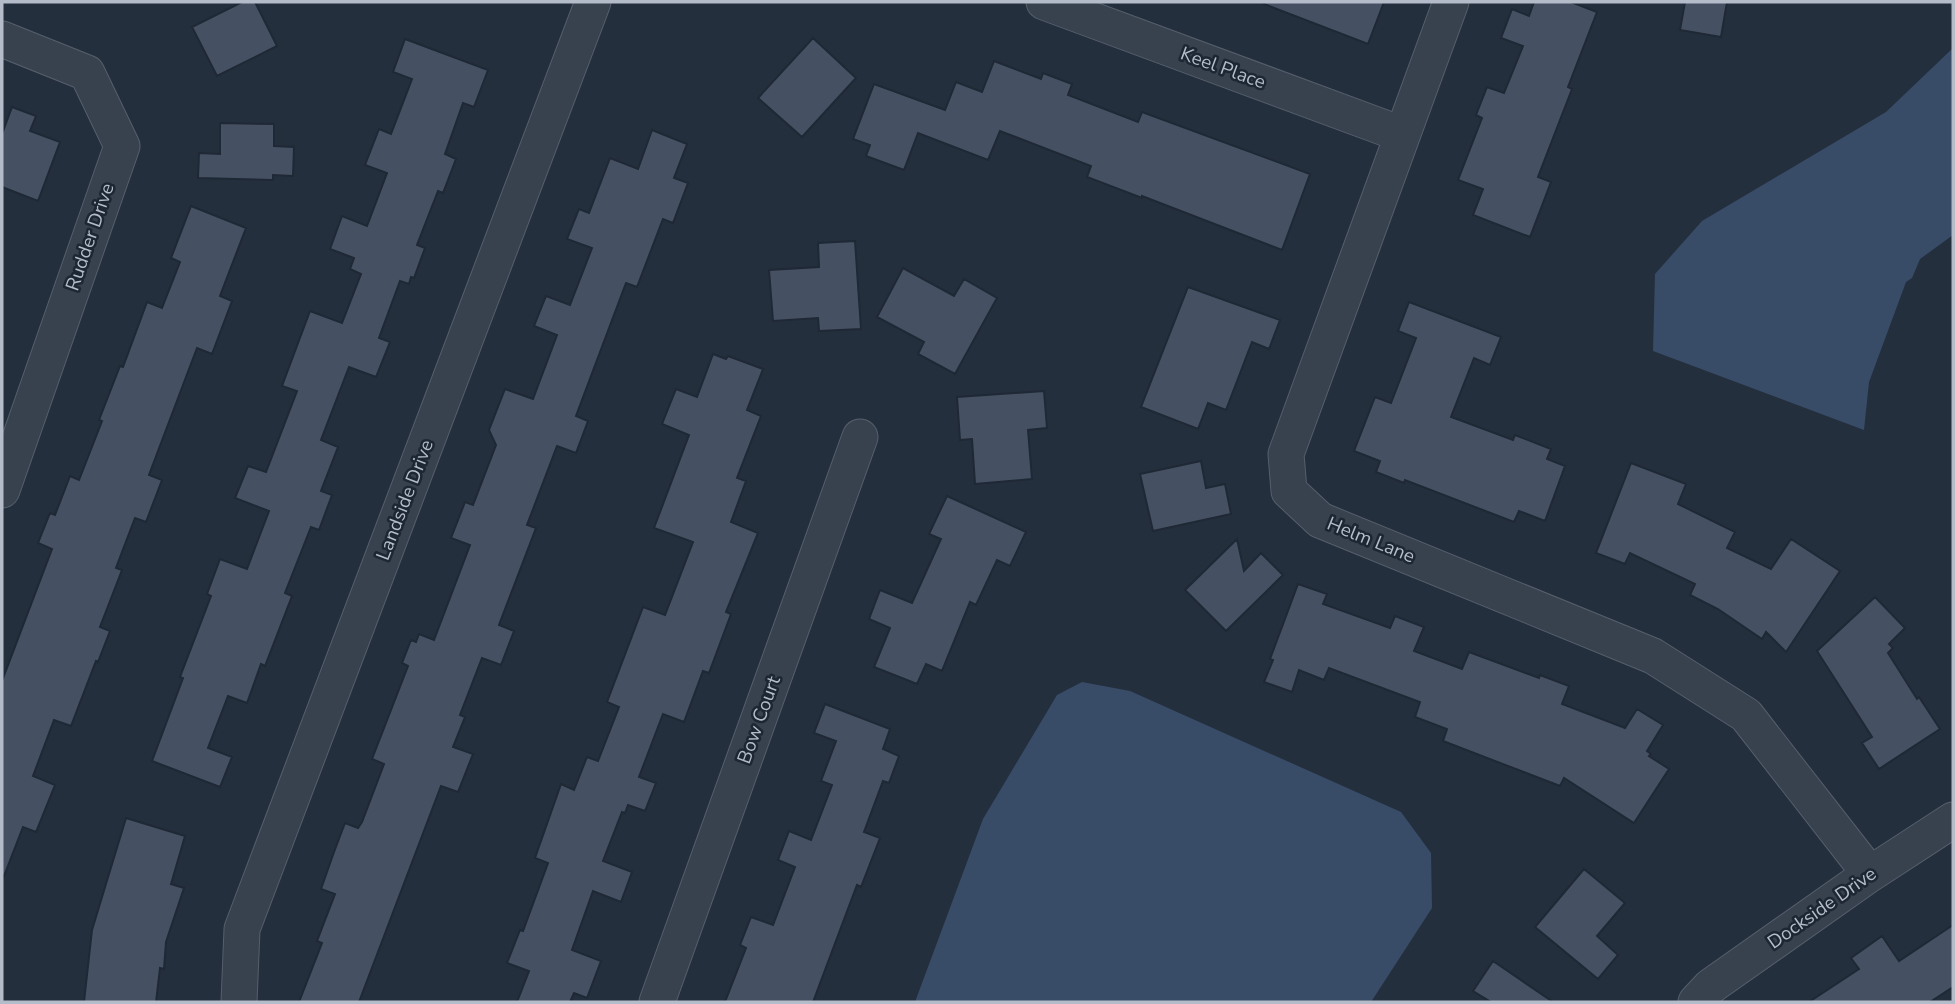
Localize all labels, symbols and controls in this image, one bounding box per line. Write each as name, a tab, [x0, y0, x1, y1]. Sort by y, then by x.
street label: Keel Place	[1177, 41, 1269, 95]
street label: Rudder Drive	[59, 180, 121, 294]
street label: Landside Drive	[370, 436, 440, 564]
street label: Helm Lane	[1323, 511, 1419, 569]
street label: Bow Court	[731, 672, 787, 767]
street label: Dockside Drive	[1762, 861, 1882, 955]

